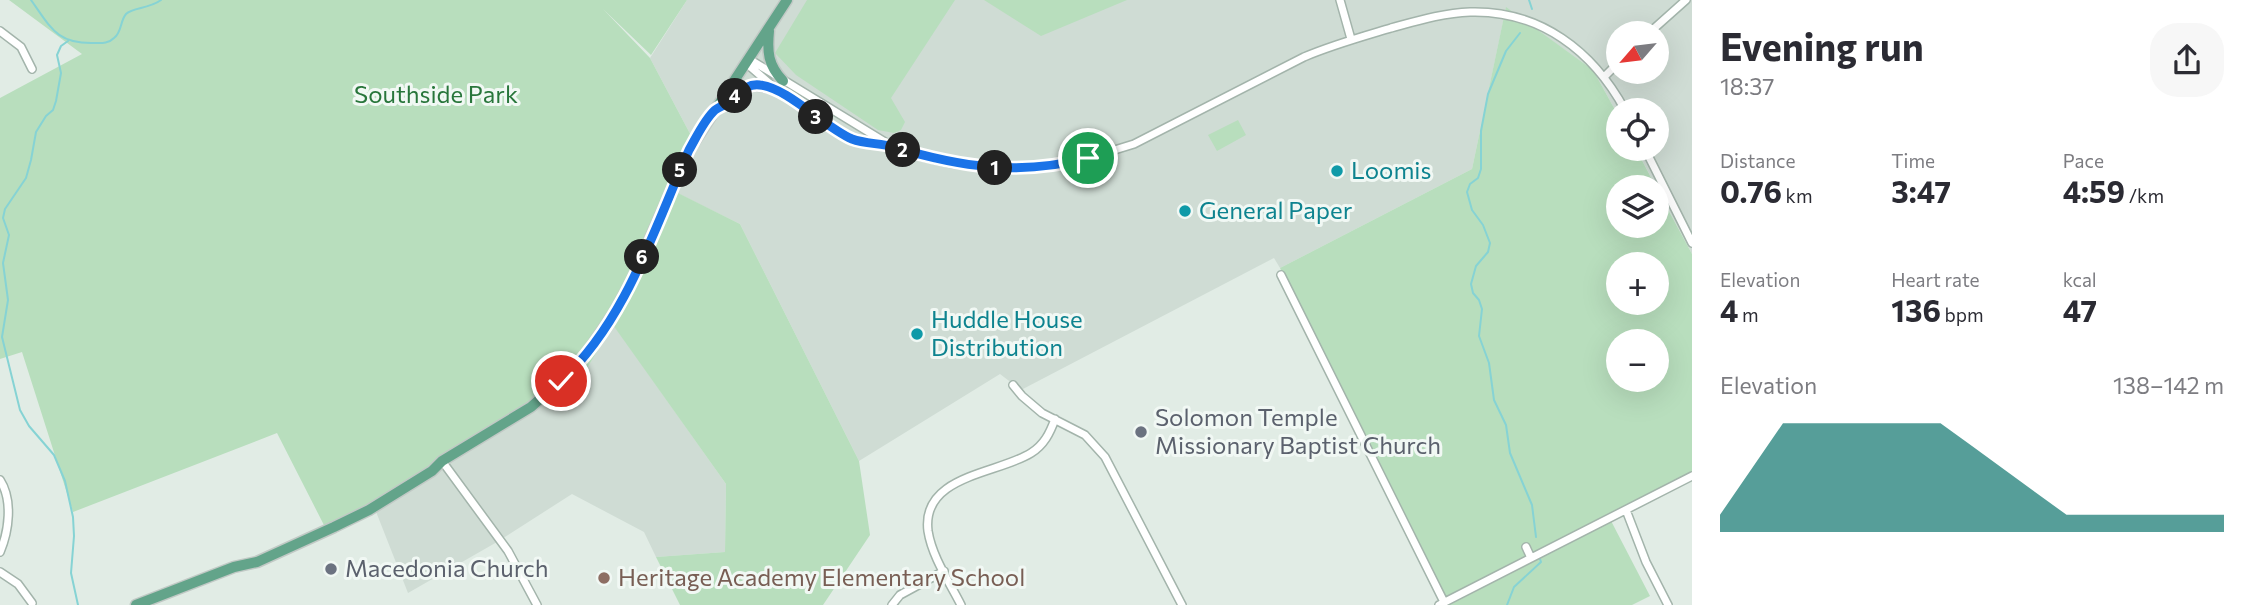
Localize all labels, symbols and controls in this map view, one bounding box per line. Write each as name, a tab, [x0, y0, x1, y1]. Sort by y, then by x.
north arrow	[1606, 21, 1670, 84]
map controls	[1606, 21, 1669, 392]
text: Evening run	[1720, 22, 1924, 69]
button: share	[2150, 23, 2224, 97]
text: 18:37	[1720, 72, 1774, 100]
pin: 4	[718, 78, 752, 114]
park label: Southside Park	[354, 79, 518, 108]
text: 4	[729, 84, 740, 107]
button: locate	[1606, 98, 1669, 161]
pin: 3	[798, 100, 834, 134]
text: 3	[810, 105, 821, 128]
pin	[1058, 128, 1118, 188]
pin: 2	[886, 132, 920, 168]
text: 2	[897, 138, 908, 161]
icon: arrive	[1069, 139, 1107, 177]
text: Distance	[1720, 149, 1796, 172]
text: Time	[1891, 149, 1935, 172]
text: Pace	[2063, 149, 2104, 172]
pin: 1	[978, 150, 1012, 186]
pin: 5	[662, 152, 698, 188]
place label: Loomis	[1351, 155, 1431, 184]
text: 1	[990, 156, 999, 179]
text: 5	[674, 158, 685, 181]
marker: Loomis	[1329, 163, 1345, 179]
text: 0.76	[1720, 172, 1782, 209]
text: 3:47	[1891, 172, 1951, 209]
text: 4:59	[2063, 172, 2125, 209]
button: layers	[1606, 175, 1669, 238]
text: km	[1782, 184, 1812, 207]
text: /km	[2125, 184, 2164, 207]
place label: General Paper	[1199, 195, 1353, 224]
marker: General Paper	[1177, 203, 1193, 219]
pin: 6	[624, 240, 660, 274]
text: 6	[636, 245, 647, 268]
button: +	[1606, 252, 1669, 315]
text: Elevation	[1720, 268, 1800, 291]
text: Heart rate	[1891, 268, 1980, 291]
text: kcal	[2063, 268, 2097, 291]
text: 4	[1720, 291, 1738, 328]
text: 136	[1891, 291, 1941, 328]
text: 47	[2063, 291, 2097, 328]
text: m	[1738, 303, 1759, 326]
text: bpm	[1941, 303, 1984, 326]
place label: Huddle House Distribution	[931, 304, 1083, 361]
marker: Huddle House Distribution	[909, 326, 925, 342]
button: −	[1606, 329, 1669, 392]
pin	[531, 351, 591, 411]
icon: check	[542, 362, 580, 400]
text: Elevation	[1720, 371, 1817, 399]
text: 138–142 m	[2113, 371, 2224, 399]
place label: Solomon Temple Missionary Baptist Church	[1155, 402, 1441, 459]
marker: Solomon Temple Missionary Baptist Church	[1133, 424, 1149, 440]
place label: Macedonia Church	[345, 553, 548, 582]
marker: Macedonia Church	[323, 561, 339, 577]
place label: Heritage Academy Elementary School	[618, 562, 1025, 591]
marker: Heritage Academy Elementary School	[596, 570, 612, 586]

